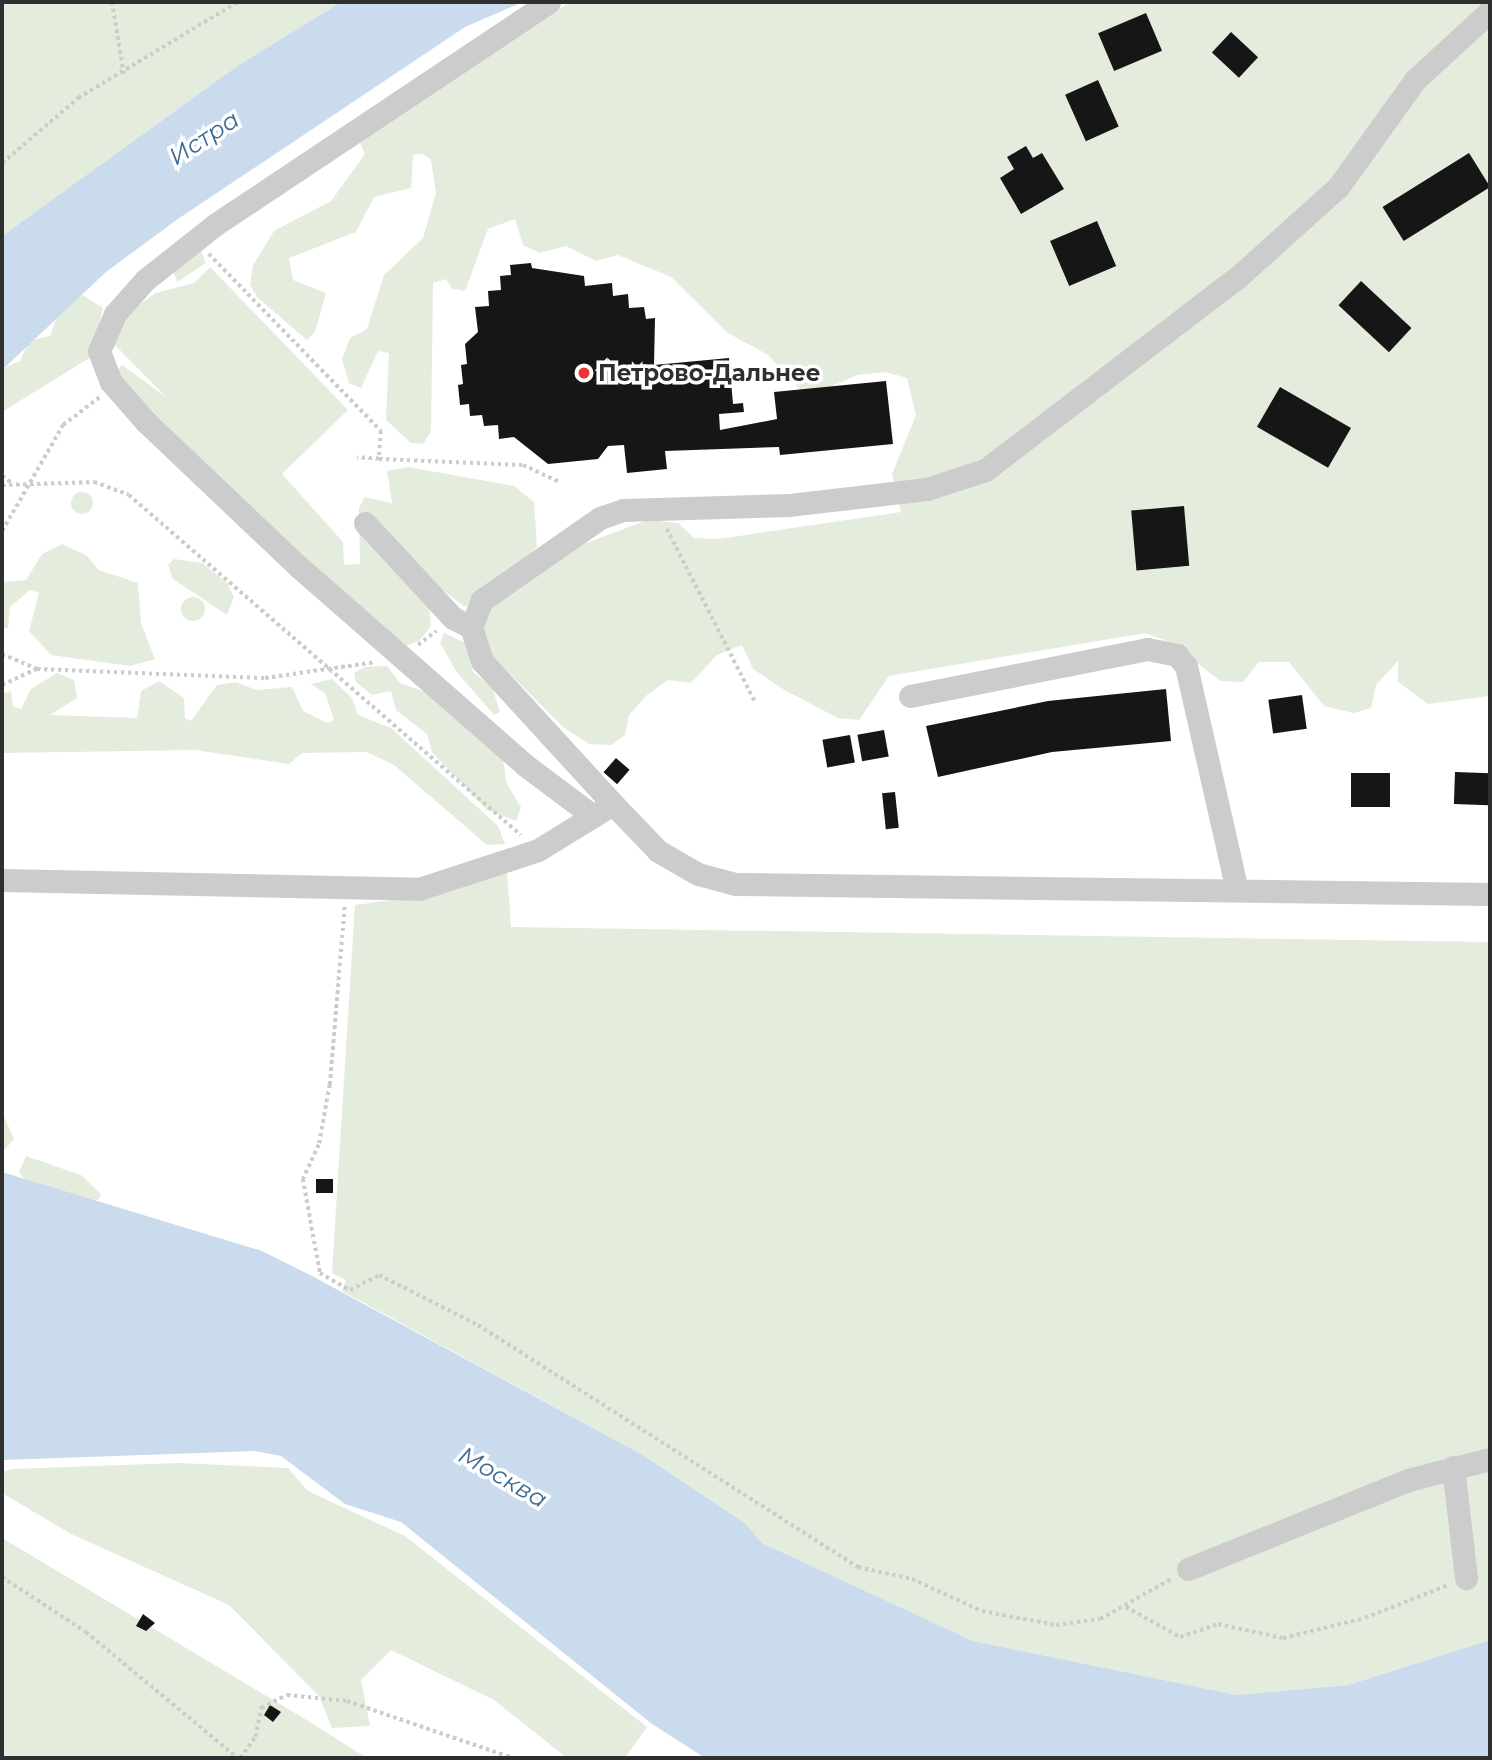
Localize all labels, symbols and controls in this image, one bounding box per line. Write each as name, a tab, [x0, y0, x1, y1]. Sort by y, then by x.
water label: Истра	[164, 105, 244, 171]
place label: Петрово-Дальнее	[598, 359, 820, 387]
marker: Петрово-Дальнее	[576, 365, 592, 381]
water label: Москва	[454, 1440, 552, 1514]

